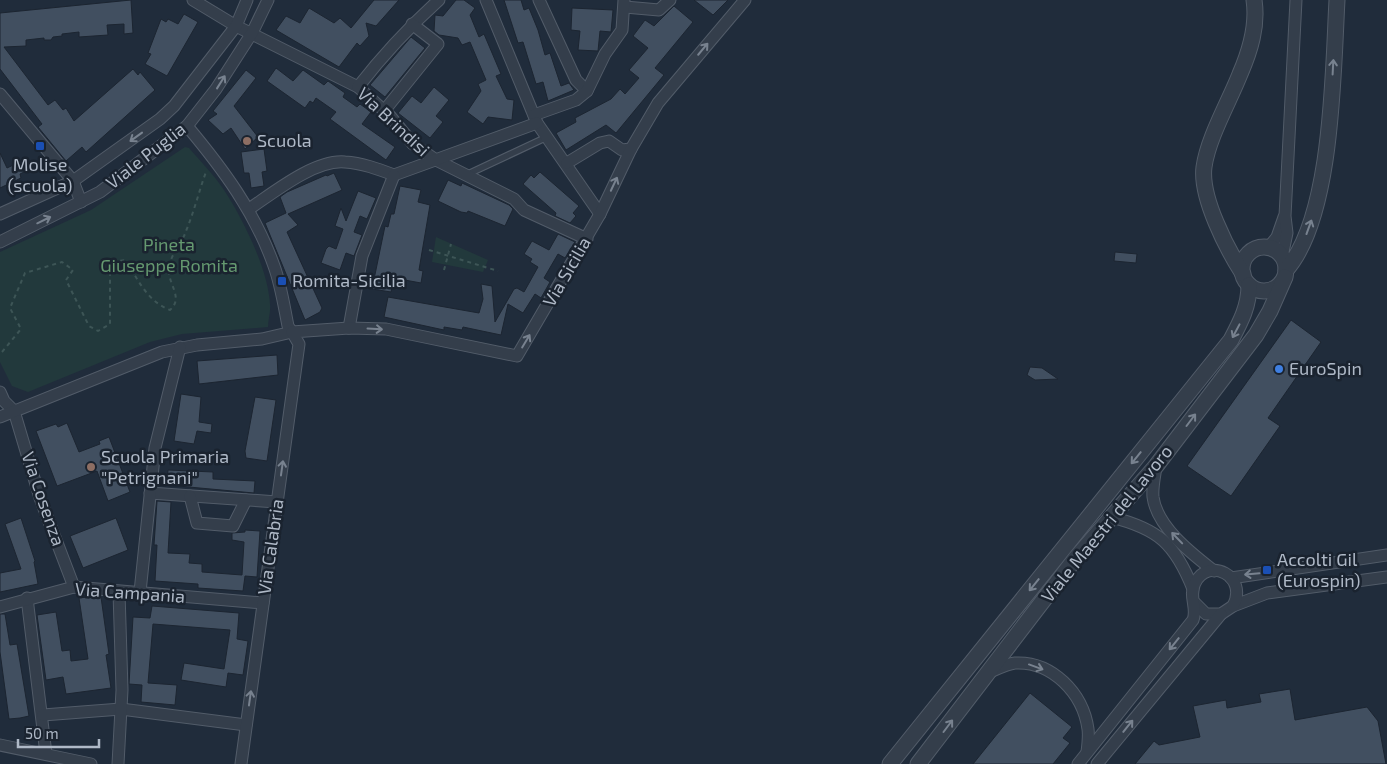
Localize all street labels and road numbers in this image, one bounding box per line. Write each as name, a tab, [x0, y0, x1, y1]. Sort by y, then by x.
street label: Via Brindisi	[353, 82, 434, 160]
street label: Viale Puglia	[101, 117, 190, 193]
street label: Via Sicilia	[537, 233, 595, 310]
street label: Viale Maestri del Lavoro	[1036, 440, 1177, 607]
street label: Via Cosenza	[18, 449, 70, 549]
street label: Via Calabria	[252, 498, 288, 596]
street label: Via Campania	[74, 577, 186, 607]

